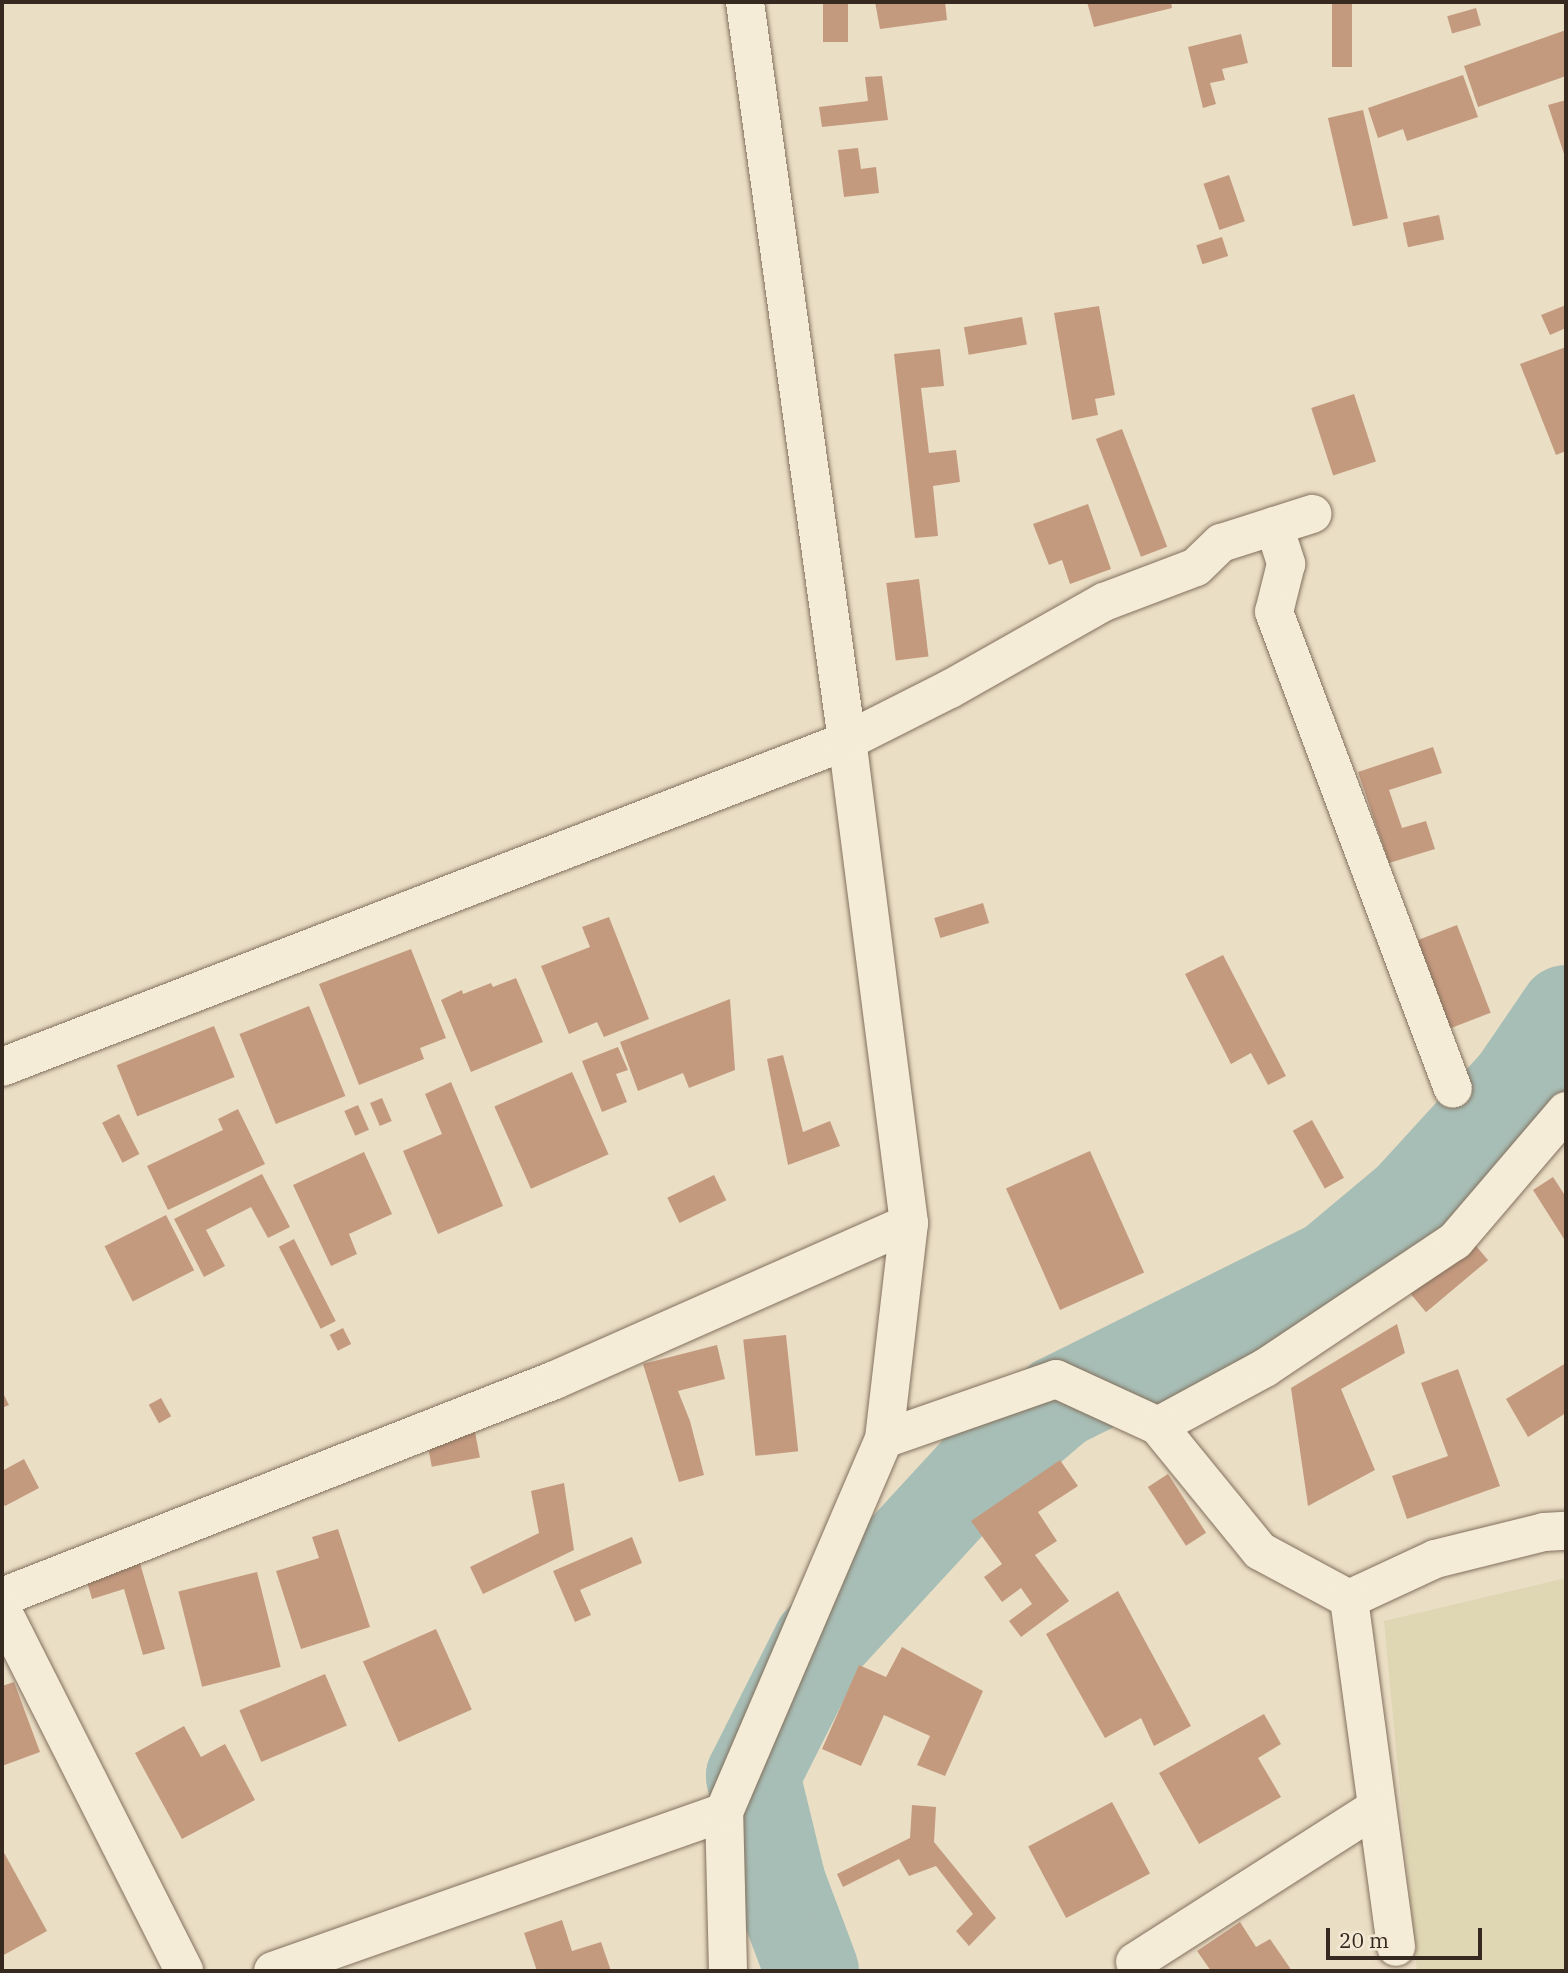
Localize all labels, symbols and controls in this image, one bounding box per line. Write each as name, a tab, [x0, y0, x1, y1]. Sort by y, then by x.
scale bar	[1330, 1913, 1486, 1957]
text: 20 m	[1339, 1926, 1389, 1954]

